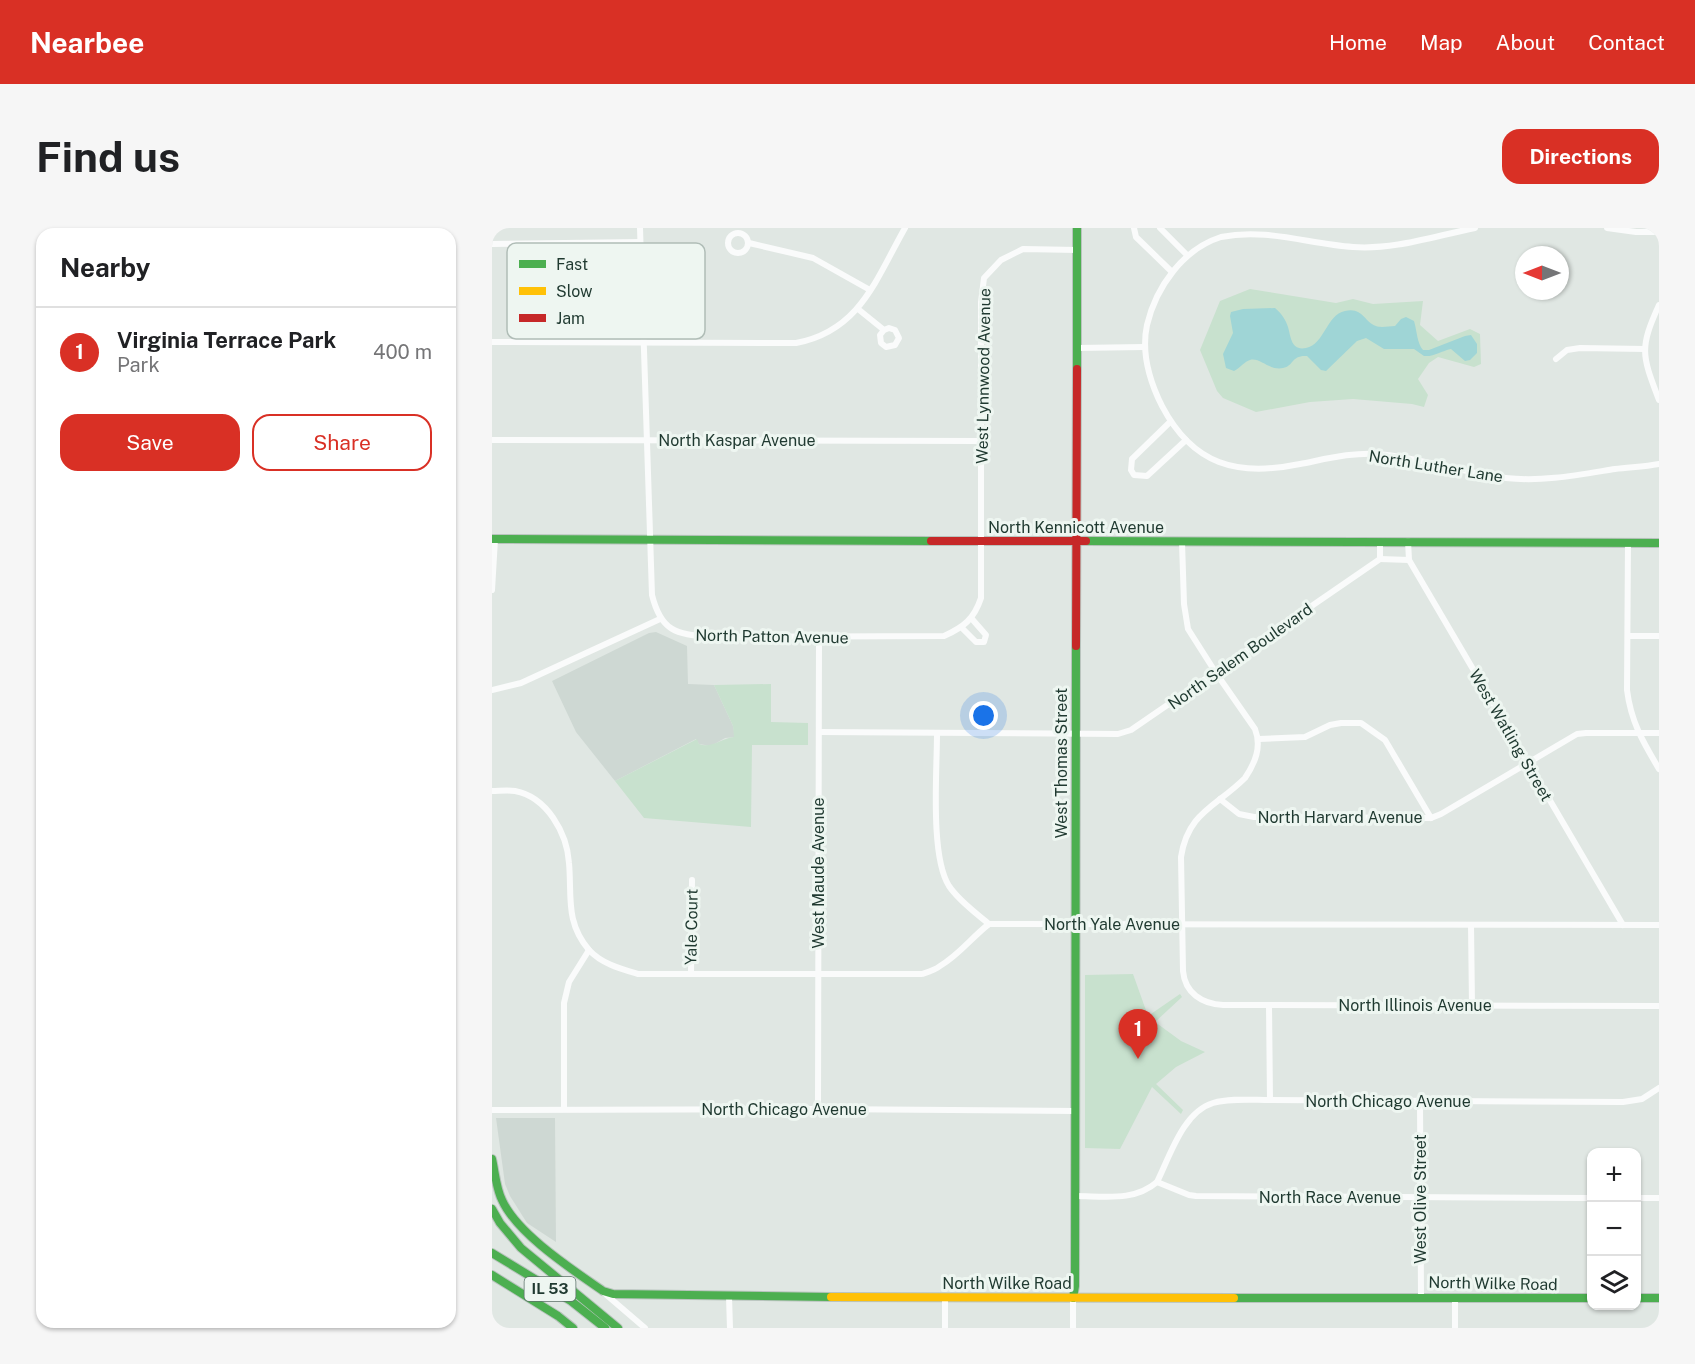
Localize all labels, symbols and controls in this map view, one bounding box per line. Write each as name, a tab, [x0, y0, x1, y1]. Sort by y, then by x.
text: Nearbee	[30, 26, 144, 59]
text: Home	[1329, 30, 1387, 55]
text: Map	[1420, 30, 1463, 55]
text: About	[1496, 30, 1555, 55]
text: Contact	[1588, 30, 1665, 55]
button: Directions	[1502, 129, 1659, 184]
text: Find us	[36, 132, 180, 181]
legend	[507, 243, 705, 339]
north arrow	[1515, 246, 1569, 300]
text: Nearby	[60, 252, 150, 283]
text: Fast	[556, 255, 588, 274]
text: Slow	[556, 282, 593, 301]
street label: West Lynnwood Avenue	[972, 288, 995, 464]
text: Jam	[556, 309, 585, 328]
text: Virginia Terrace Park	[117, 327, 336, 353]
text: 1	[75, 340, 84, 364]
text: 400 m	[373, 340, 432, 364]
text: Park	[117, 353, 160, 377]
button: Save	[60, 414, 240, 471]
button: Share	[252, 414, 432, 471]
street label: North Kaspar Avenue	[658, 431, 816, 450]
street label: North Luther Lane	[1367, 446, 1504, 486]
street label: North Kennicott Avenue	[988, 518, 1164, 537]
street label: North Salem Boulevard	[1164, 599, 1316, 714]
street label: North Patton Avenue	[695, 626, 849, 647]
street label: West Watling Street	[1465, 666, 1556, 805]
street label: West Thomas Street	[1052, 688, 1071, 838]
your location	[969, 701, 998, 730]
street label: West Maude Avenue	[809, 797, 828, 949]
street label: North Harvard Avenue	[1257, 808, 1423, 827]
street label: Yale Court	[681, 889, 702, 965]
street label: North Yale Avenue	[1044, 915, 1180, 934]
street label: North Illinois Avenue	[1338, 996, 1492, 1015]
pin: 1	[1118, 1010, 1158, 1059]
street label: North Chicago Avenue	[1305, 1092, 1471, 1111]
street label: North Chicago Avenue	[701, 1100, 867, 1119]
street label: West Olive Street	[1411, 1134, 1430, 1264]
map controls	[1587, 1148, 1641, 1310]
button: +	[1587, 1148, 1641, 1202]
street label: North Race Avenue	[1259, 1188, 1401, 1207]
button: −	[1587, 1202, 1641, 1256]
button: layers	[1587, 1256, 1641, 1310]
street label: North Wilke Road	[1428, 1273, 1558, 1294]
street label: North Wilke Road	[942, 1274, 1072, 1293]
road number: IL 53	[524, 1277, 576, 1301]

